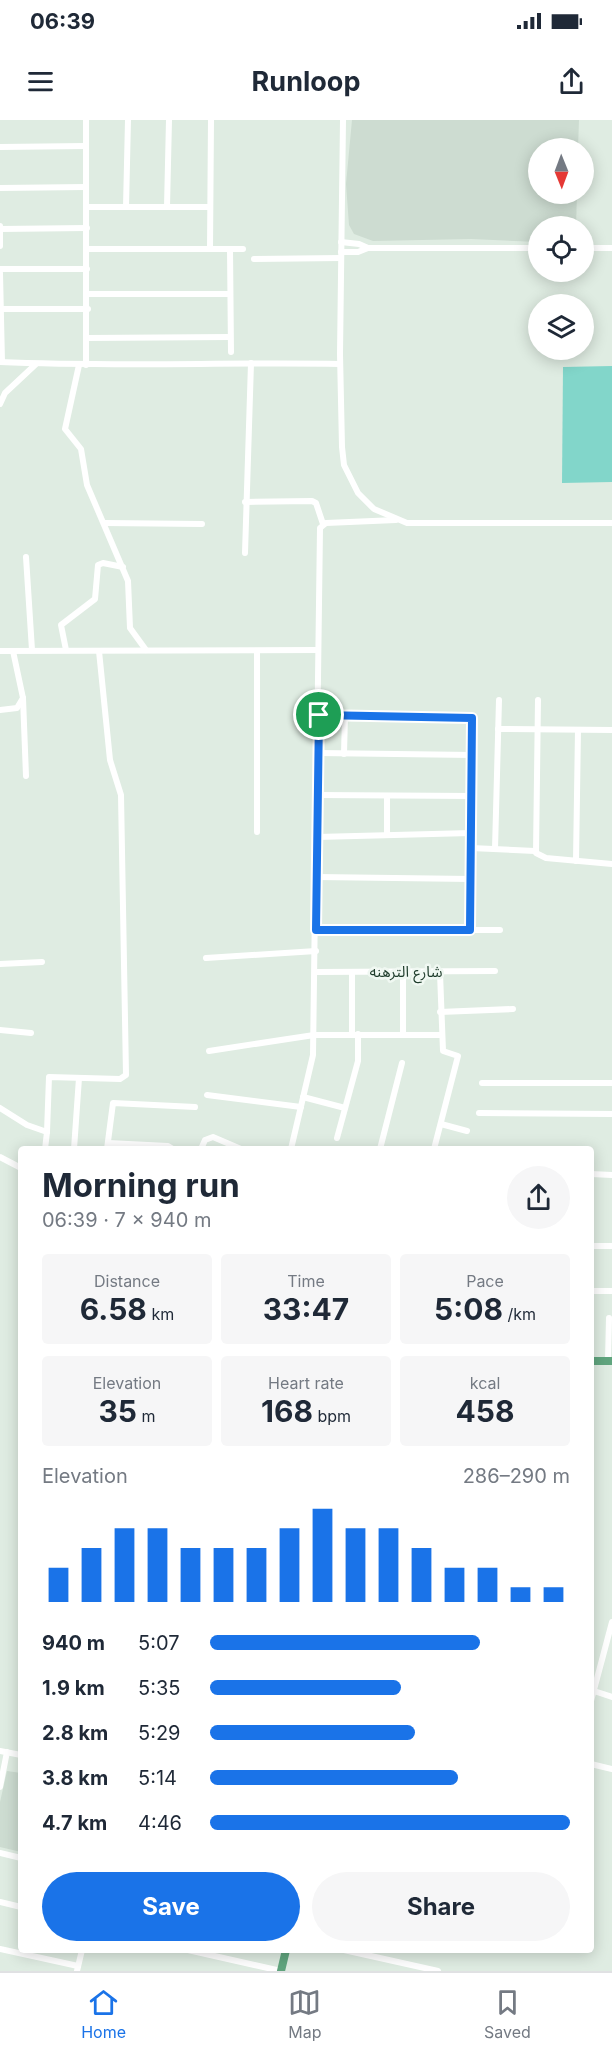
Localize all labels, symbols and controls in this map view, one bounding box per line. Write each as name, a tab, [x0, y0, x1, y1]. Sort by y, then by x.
text: 06:39	[30, 8, 95, 34]
icon: menu	[24, 65, 57, 98]
text: Runloop	[252, 65, 360, 98]
icon: share	[555, 65, 588, 98]
north arrow	[528, 138, 594, 204]
map controls	[528, 138, 594, 360]
button: locate	[528, 216, 594, 282]
button: layers	[528, 294, 594, 360]
pin	[293, 689, 344, 740]
icon: arrive	[302, 698, 335, 731]
street label: شارع الترهنه	[370, 962, 443, 984]
text: Morning run	[42, 1165, 240, 1205]
button: share	[507, 1166, 570, 1229]
text: 06:39 · 7 × 940 m	[42, 1208, 211, 1232]
text: Distance	[94, 1271, 160, 1291]
text: Time	[287, 1271, 325, 1291]
text: Pace	[466, 1271, 504, 1291]
text: 6.58	[80, 1291, 147, 1327]
text: 33:47	[263, 1291, 349, 1327]
text: 5:08	[434, 1291, 503, 1327]
text: km	[147, 1304, 174, 1324]
text: /km	[503, 1304, 536, 1324]
text: Elevation	[93, 1373, 161, 1393]
text: Heart rate	[268, 1373, 344, 1393]
text: kcal	[470, 1373, 500, 1393]
text: 35	[98, 1393, 137, 1429]
text: 168	[261, 1393, 313, 1429]
text: 458	[456, 1393, 515, 1429]
text: m	[137, 1406, 156, 1426]
text: bpm	[313, 1406, 351, 1426]
text: Elevation	[42, 1464, 128, 1488]
text: 286–290 m	[463, 1464, 570, 1488]
text: 940 m	[42, 1631, 105, 1655]
text: 5:07	[138, 1631, 179, 1655]
text: 1.9 km	[42, 1676, 105, 1700]
text: 5:35	[138, 1676, 180, 1700]
text: 2.8 km	[42, 1721, 108, 1745]
text: 5:29	[138, 1721, 181, 1745]
text: 3.8 km	[42, 1766, 108, 1790]
text: 5:14	[138, 1766, 177, 1790]
text: 4.7 km	[42, 1811, 107, 1835]
text: 4:46	[138, 1811, 182, 1835]
button: Save	[42, 1872, 300, 1941]
button: Share	[312, 1872, 570, 1941]
tab: Home	[81, 1986, 126, 2042]
tab: Map	[288, 1986, 322, 2042]
tab: Saved	[484, 1986, 531, 2042]

